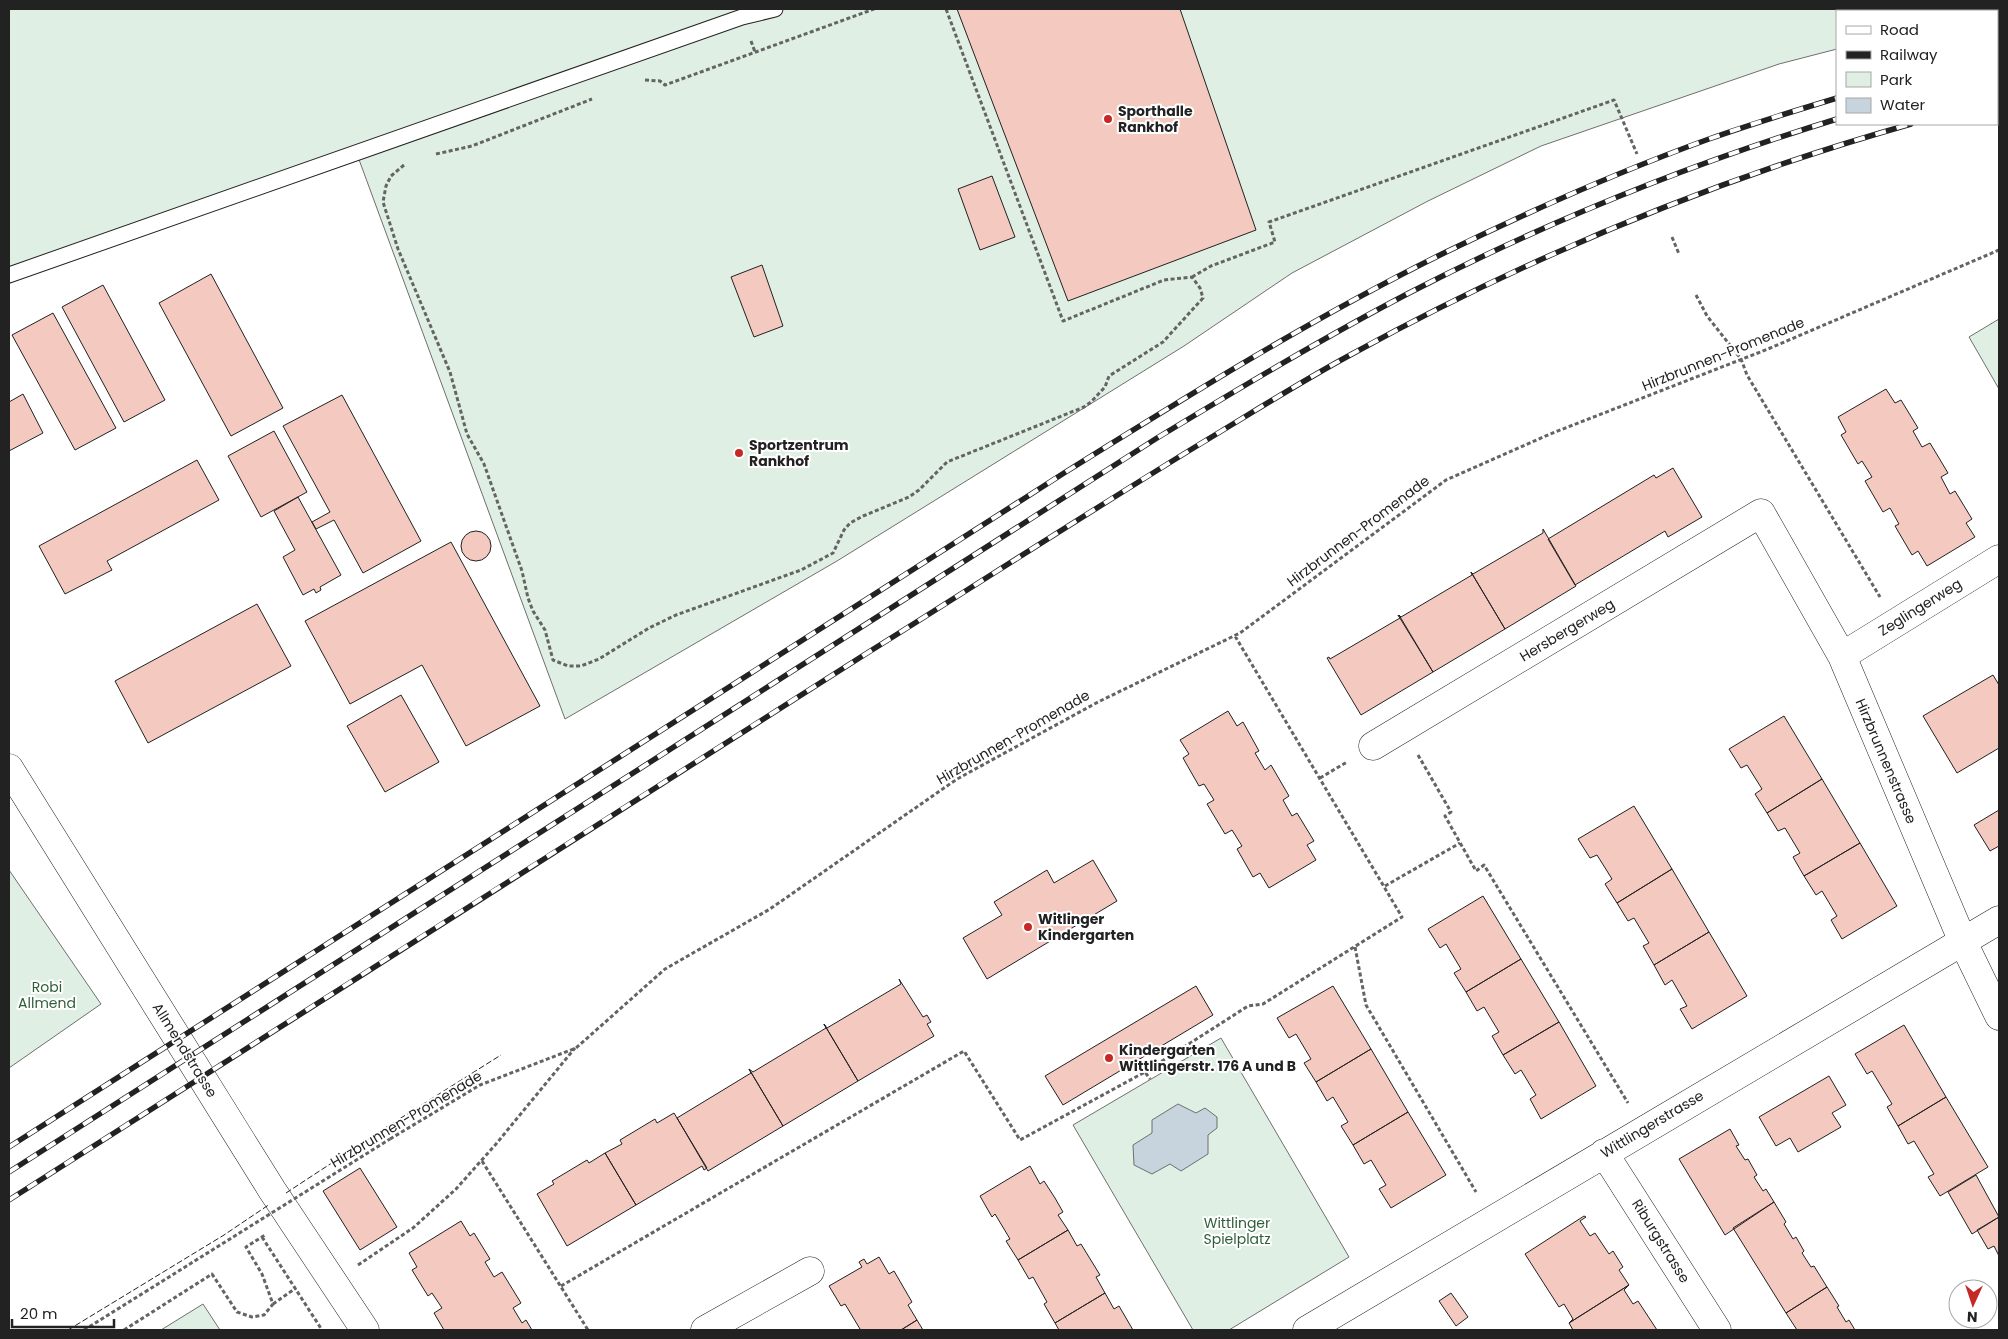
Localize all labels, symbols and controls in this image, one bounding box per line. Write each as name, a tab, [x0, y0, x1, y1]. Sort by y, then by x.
legend	[1836, 10, 1998, 125]
text: Road	[1880, 19, 1919, 40]
text: Railway	[1880, 44, 1938, 65]
text: Park	[1880, 69, 1912, 90]
text: Water	[1880, 94, 1926, 115]
place label: Sporthalle Rankhof	[1118, 101, 1193, 137]
marker: Sporthalle Rankhof	[1102, 113, 1114, 125]
street label: Hirzbrunnen-Promenade	[1639, 312, 1808, 396]
place label: Sportzentrum Rankhof	[749, 435, 849, 471]
marker: Sportzentrum Rankhof	[733, 447, 745, 459]
street label: Hirzbrunnen-Promenade	[1283, 471, 1434, 591]
street label: Zeglingerweg	[1875, 573, 1965, 641]
street label: Hersbergerweg	[1516, 594, 1618, 666]
street label: Hirzbrunnen-Promenade	[933, 685, 1093, 789]
street label: Hirzbrunnenstrasse	[1851, 695, 1922, 827]
place label: Witlinger Kindergarten	[1038, 909, 1134, 945]
marker: Witlinger Kindergarten	[1022, 921, 1034, 933]
park label: Robi Allmend	[18, 977, 76, 1013]
street label: Allmendstrasse	[148, 999, 222, 1101]
place label: Kindergarten Wittlingerstr. 176 A und B	[1119, 1040, 1296, 1076]
marker: Kindergarten Wittlingerstr. 176 A und B	[1103, 1052, 1115, 1064]
street label: Hirzbrunnen-Promenade	[326, 1066, 486, 1172]
street label: Wittlingerstrasse	[1597, 1085, 1708, 1163]
street label: Riburgstrasse	[1627, 1195, 1695, 1287]
park label: Wittlinger Spielplatz	[1203, 1213, 1271, 1249]
north arrow	[1948, 1279, 1998, 1329]
scale bar	[12, 1296, 115, 1328]
text: 20 m	[20, 1303, 58, 1324]
text: N	[1967, 1307, 1978, 1327]

